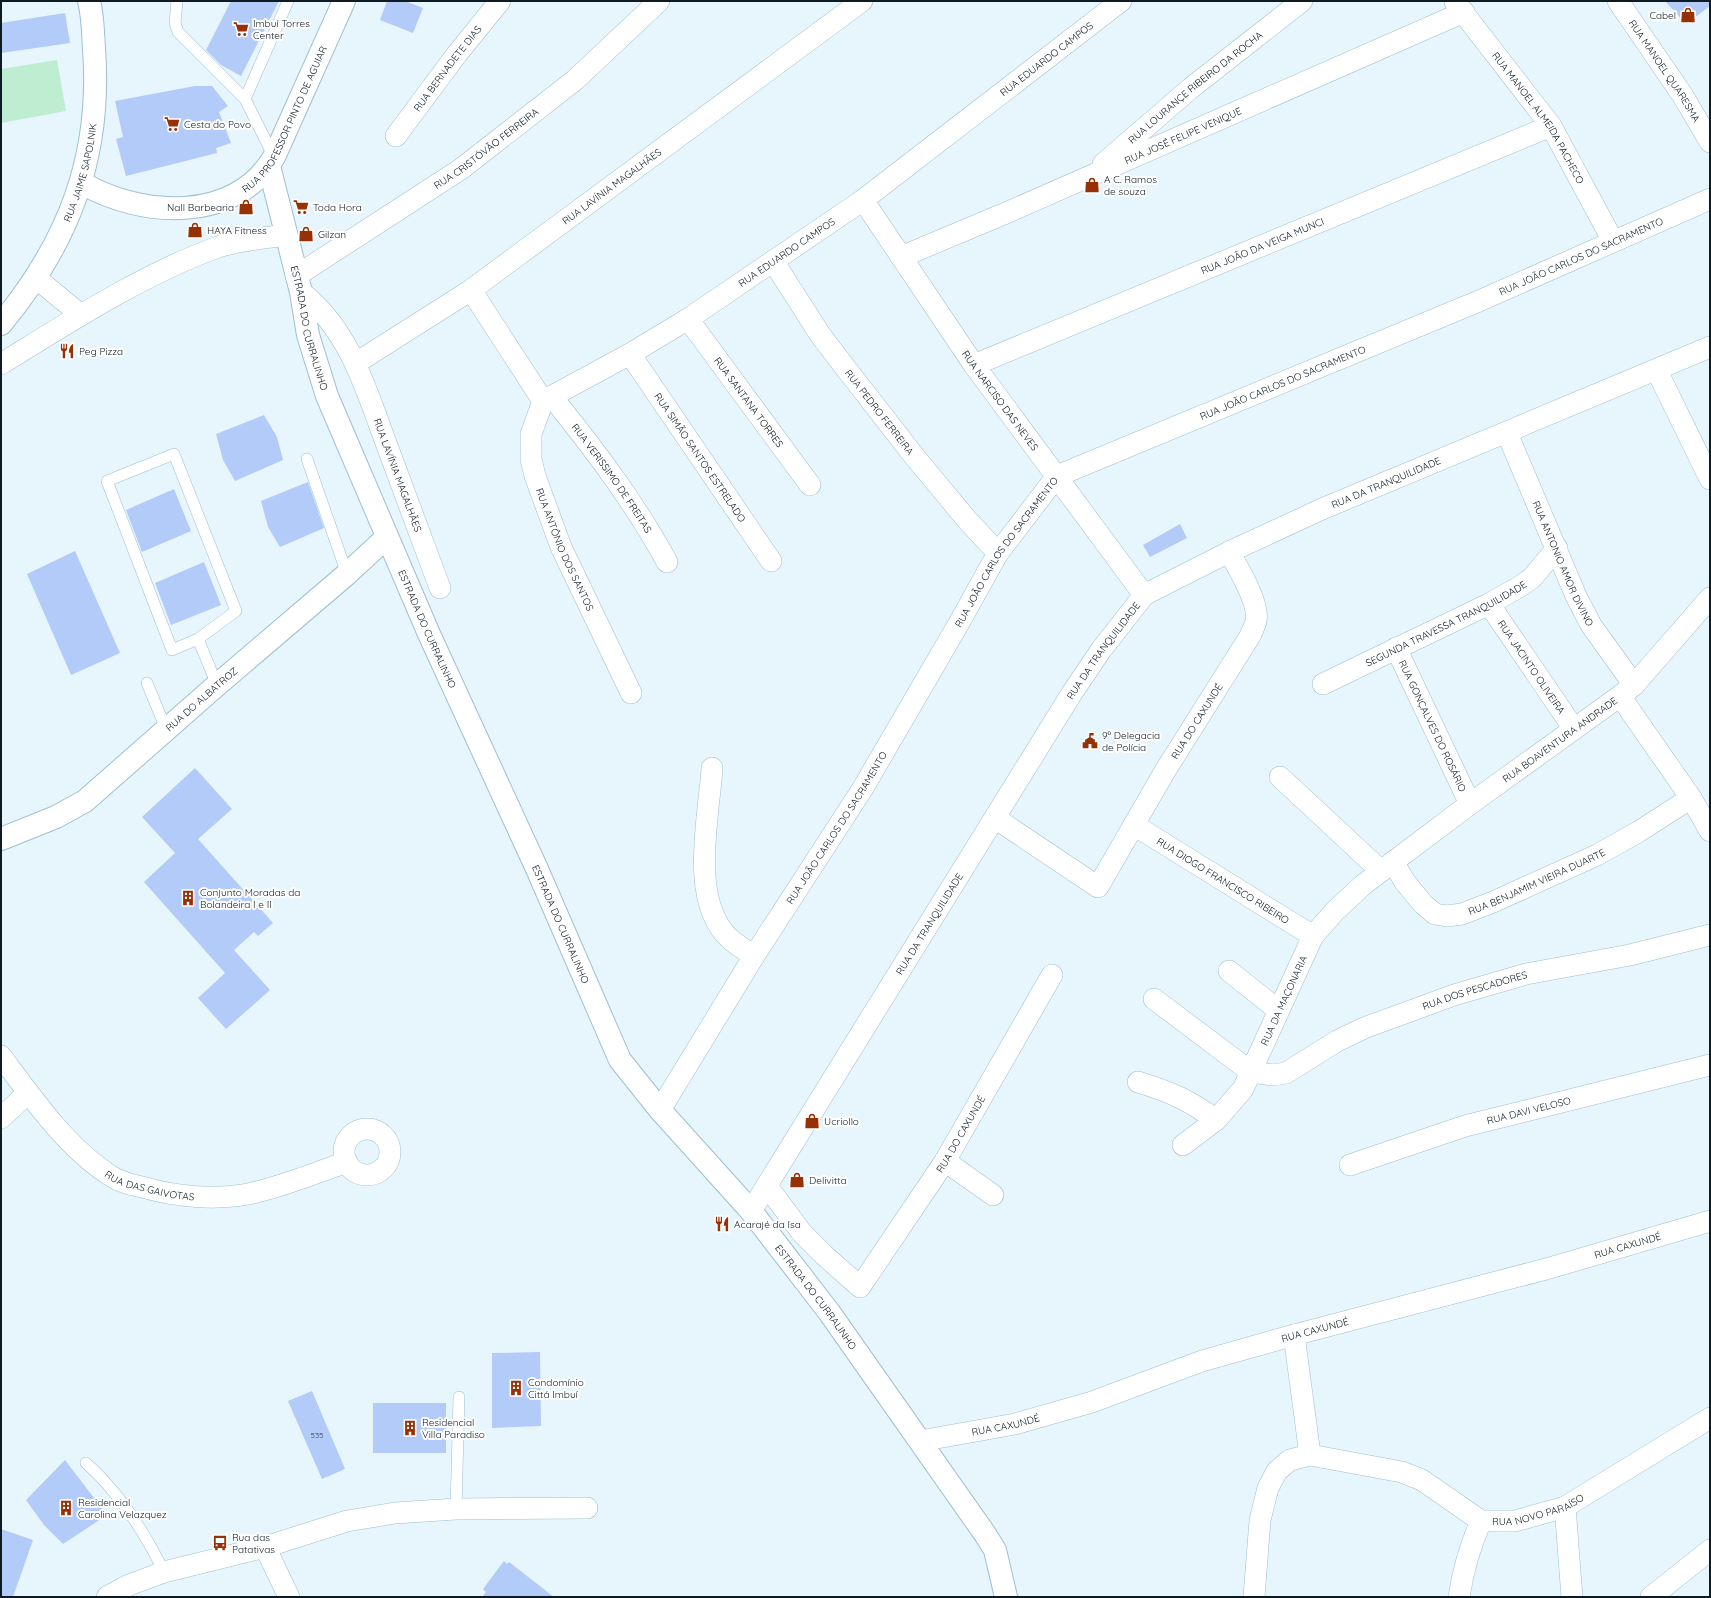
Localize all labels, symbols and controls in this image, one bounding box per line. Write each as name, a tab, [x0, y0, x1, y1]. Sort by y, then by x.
shop icon: Cabel	[1679, 6, 1697, 24]
place label: Cabel	[1649, 9, 1676, 22]
place label: Imbuí Torres Center	[253, 17, 310, 42]
street label: RUA MANOEL QUARESMA	[1626, 17, 1703, 125]
street label: RUA EDUARDO CAMPOS	[997, 19, 1096, 99]
supermarket icon: Imbuí Torres Center	[232, 20, 250, 38]
street label: RUA BERNADETE DIAS	[411, 23, 485, 114]
street label: RUA LOURANÇE RIBEIRO DA ROCHA	[1126, 28, 1266, 146]
street label: RUA PROFESSOR PINTO DE AGUIAR	[239, 44, 330, 196]
street label: RUA MANOEL ALMEIDA PACHECO	[1489, 49, 1587, 186]
street label: RUA JOSÉ FELIPE VENIQUE	[1122, 104, 1244, 167]
street label: RUA CRISTÓVÃO FERREIRA	[431, 105, 542, 192]
supermarket icon: Cesta do Povo	[163, 115, 181, 133]
place label: Cesta do Povo	[184, 118, 251, 131]
street label: RUA JAIME SAPOLNIK	[61, 122, 100, 224]
street label: RUA LAVÍNIA MAGALHÃES	[560, 145, 664, 228]
place label: A C. Ramos de souza	[1104, 173, 1157, 198]
shop icon: A C. Ramos de souza	[1083, 176, 1101, 194]
shop icon: Nall Barbearia	[237, 198, 255, 216]
supermarket icon: Toda Hora	[292, 198, 310, 216]
place label: Nall Barbearia	[167, 201, 234, 214]
place label: Toda Hora	[313, 201, 362, 214]
street label: RUA JOÃO CARLOS DO SACRAMENTO	[1497, 214, 1666, 298]
street label: RUA EDUARDO CAMPOS	[736, 215, 838, 290]
street label: RUA JOÃO DA VEIGA MUNCI	[1199, 215, 1326, 277]
shop icon: HAYA Fitness	[186, 221, 204, 239]
place label: HAYA Fitness	[207, 224, 267, 237]
shop icon: Gilzan	[297, 225, 315, 243]
place label: Gilzan	[318, 228, 346, 241]
street label: ESTRADA DO CURRALINHO	[288, 264, 331, 392]
restaurant icon: Peg Pizza	[58, 342, 76, 360]
street label: RUA JOÃO CARLOS DO SACRAMENTO	[1198, 343, 1368, 423]
place label: Peg Pizza	[79, 345, 123, 358]
street label: RUA NARCISO DAS NEVES	[959, 348, 1041, 454]
street label: RUA SANTANA TORRES	[711, 355, 786, 450]
street label: RUA PEDRO FERREIRA	[842, 367, 917, 458]
street label: RUA SIMÃO SANTOS ESTRELADO	[651, 390, 749, 525]
street label: RUA LAVÍNIA MAGALHÃES	[371, 417, 425, 534]
street label: RUA VERISSIMO DE FREITAS	[569, 421, 655, 536]
street label: RUA DA TRANQUILIDADE	[1329, 454, 1443, 511]
street label: RUA JOÃO CARLOS DO SACRAMENTO	[952, 474, 1061, 630]
street label: RUA ANTÔNIO DOS SANTOS	[533, 486, 597, 613]
street label: RUA ANTONIO AMOR DIVINO	[1529, 499, 1597, 629]
street label: ESTRADA DO CURRALINHO	[395, 568, 459, 691]
street label: SEGUNDA TRAVESSA TRANQUILIDADE	[1363, 578, 1529, 670]
street label: RUA DA TRANQUILIDADE	[1064, 599, 1143, 702]
street label: RUA JACINTO OLIVEIRA	[1495, 618, 1568, 717]
street label: RUA GONÇALVES DO ROSÁRIO	[1396, 658, 1469, 794]
street label: RUA DO ALBATROZ	[163, 664, 240, 734]
street label: RUA DO CAXUNDÉ	[1168, 681, 1226, 761]
street label: RUA BOAVENTURA ANDRADE	[1500, 694, 1620, 786]
place label: 9ª Delegacia de Polícia	[1102, 729, 1160, 754]
public building icon: 9ª Delegacia de Polícia	[1081, 732, 1099, 750]
street label: RUA JOÃO CARLOS DO SACRAMENTO	[783, 749, 890, 907]
street label: RUA DIOGO FRANCISCO RIBEIRO	[1154, 835, 1292, 927]
street label: RUA BENJAMIM VIEIRA DUARTE	[1466, 846, 1608, 918]
street label: ESTRADA DO CURRALINHO	[529, 863, 592, 986]
street label: RUA DA TRANQUILIDADE	[893, 870, 966, 977]
place label: Conjunto Moradas da Bolandeira I e II	[200, 886, 300, 911]
building icon: Conjunto Moradas da Bolandeira I e II	[179, 889, 197, 907]
street label: RUA DA MAÇONARIA	[1258, 953, 1310, 1048]
street label: RUA DOS PESCADORES	[1421, 968, 1529, 1013]
street label: RUA DO CAXUNDÉ	[933, 1093, 988, 1175]
street label: RUA DAVI VELOSO	[1485, 1094, 1572, 1127]
shop icon: Ucriollo	[803, 1112, 821, 1130]
place label: Ucriollo	[824, 1115, 859, 1128]
street label: RUA DAS GAIVOTAS	[102, 1168, 195, 1204]
shop icon: Delivitta	[788, 1171, 806, 1189]
place label: Delivitta	[809, 1174, 847, 1187]
restaurant icon: Acarajé da Isa	[713, 1215, 731, 1233]
place label: Acarajé da Isa	[734, 1218, 801, 1231]
street label: RUA CAXUNDÉ	[1593, 1230, 1663, 1262]
street label: ESTRADA DO CURRALINHO	[772, 1242, 859, 1352]
street label: RUA CAXUNDÉ	[1280, 1315, 1350, 1345]
place label: Condomínio Cittá Imbuí	[528, 1376, 584, 1401]
building icon: Condomínio Cittá Imbuí	[507, 1379, 525, 1397]
street label: RUA CAXUNDÉ	[971, 1411, 1041, 1439]
place label: Residencial Villa Paradiso	[422, 1416, 485, 1441]
building icon: Residencial Villa Paradiso	[401, 1419, 419, 1437]
house number: 535	[311, 1430, 323, 1440]
street label: RUA NOVO PARAÍSO	[1492, 1491, 1587, 1528]
place label: Residencial Carolina Velazquez	[78, 1496, 167, 1521]
building icon: Residencial Carolina Velazquez	[57, 1499, 75, 1517]
place label: Rua das Patativas	[232, 1531, 275, 1556]
bus stop icon: Rua das Patativas	[211, 1534, 229, 1552]

